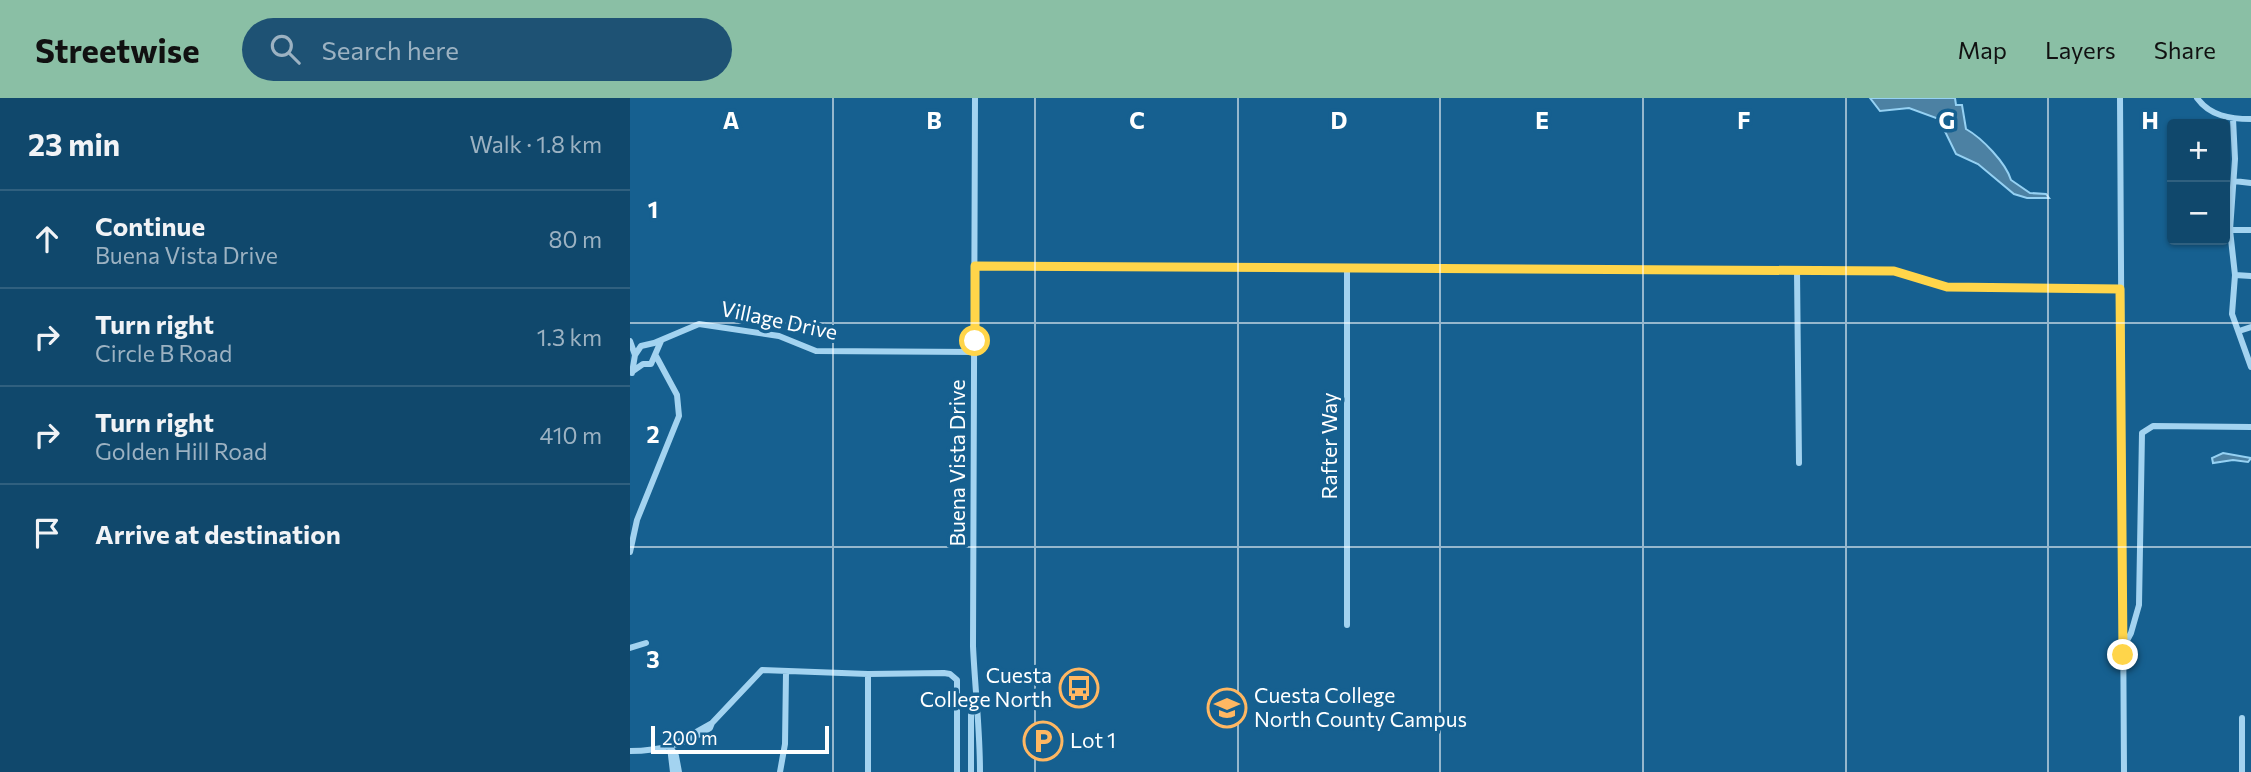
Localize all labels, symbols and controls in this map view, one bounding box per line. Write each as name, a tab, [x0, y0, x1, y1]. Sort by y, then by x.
search box	[242, 18, 732, 81]
text: Streetwise	[35, 29, 200, 70]
icon: search	[266, 30, 304, 68]
text: Search here	[322, 34, 459, 65]
text: Map	[1958, 35, 2007, 64]
text: Layers	[2045, 35, 2116, 64]
text: Share	[2154, 35, 2216, 64]
text: A	[723, 106, 740, 134]
text: B	[926, 106, 942, 134]
text: C	[1129, 106, 1145, 134]
text: D	[1331, 106, 1348, 134]
text: E	[1535, 106, 1549, 134]
text: F	[1737, 106, 1751, 134]
text: G	[1939, 106, 1955, 134]
text: H	[2141, 106, 2159, 134]
map controls	[2167, 119, 2230, 245]
button: +	[2167, 119, 2230, 182]
text: 23 min	[28, 125, 120, 162]
text: Walk · 1.8 km	[469, 130, 602, 158]
button: −	[2167, 182, 2230, 245]
text: 1	[648, 195, 658, 223]
text: Continue	[95, 210, 205, 241]
icon: ahead	[28, 220, 66, 258]
text: 80 m	[549, 225, 602, 253]
text: Buena Vista Drive	[95, 241, 278, 269]
street label: Village Drive	[719, 295, 840, 344]
text: Turn right	[95, 308, 214, 339]
icon: right	[28, 318, 66, 356]
text: 1.3 km	[537, 323, 602, 351]
route start	[959, 325, 990, 356]
text: Circle B Road	[95, 339, 232, 367]
street label: Buena Vista Drive	[944, 379, 969, 547]
street label: Rafter Way	[1316, 392, 1341, 500]
text: Turn right	[95, 406, 214, 437]
icon: right	[28, 416, 66, 454]
text: 2	[646, 420, 660, 448]
text: 410 m	[540, 421, 602, 449]
text: Golden Hill Road	[95, 437, 267, 465]
icon: arrive	[28, 514, 66, 552]
text: Arrive at destination	[95, 518, 341, 549]
route end	[2107, 639, 2138, 670]
text: 3	[646, 645, 660, 673]
place label: Cuesta College North	[920, 662, 1052, 711]
bus stop icon: Cuesta College North	[1058, 667, 1100, 709]
place label: Cuesta College North County Campus	[1254, 682, 1467, 731]
school or university icon: Cuesta College North County Campus	[1206, 687, 1248, 729]
parking icon: Lot 1	[1022, 720, 1064, 762]
scale bar	[651, 723, 830, 755]
text: 200 m	[662, 726, 718, 749]
place label: Lot 1	[1070, 727, 1116, 752]

